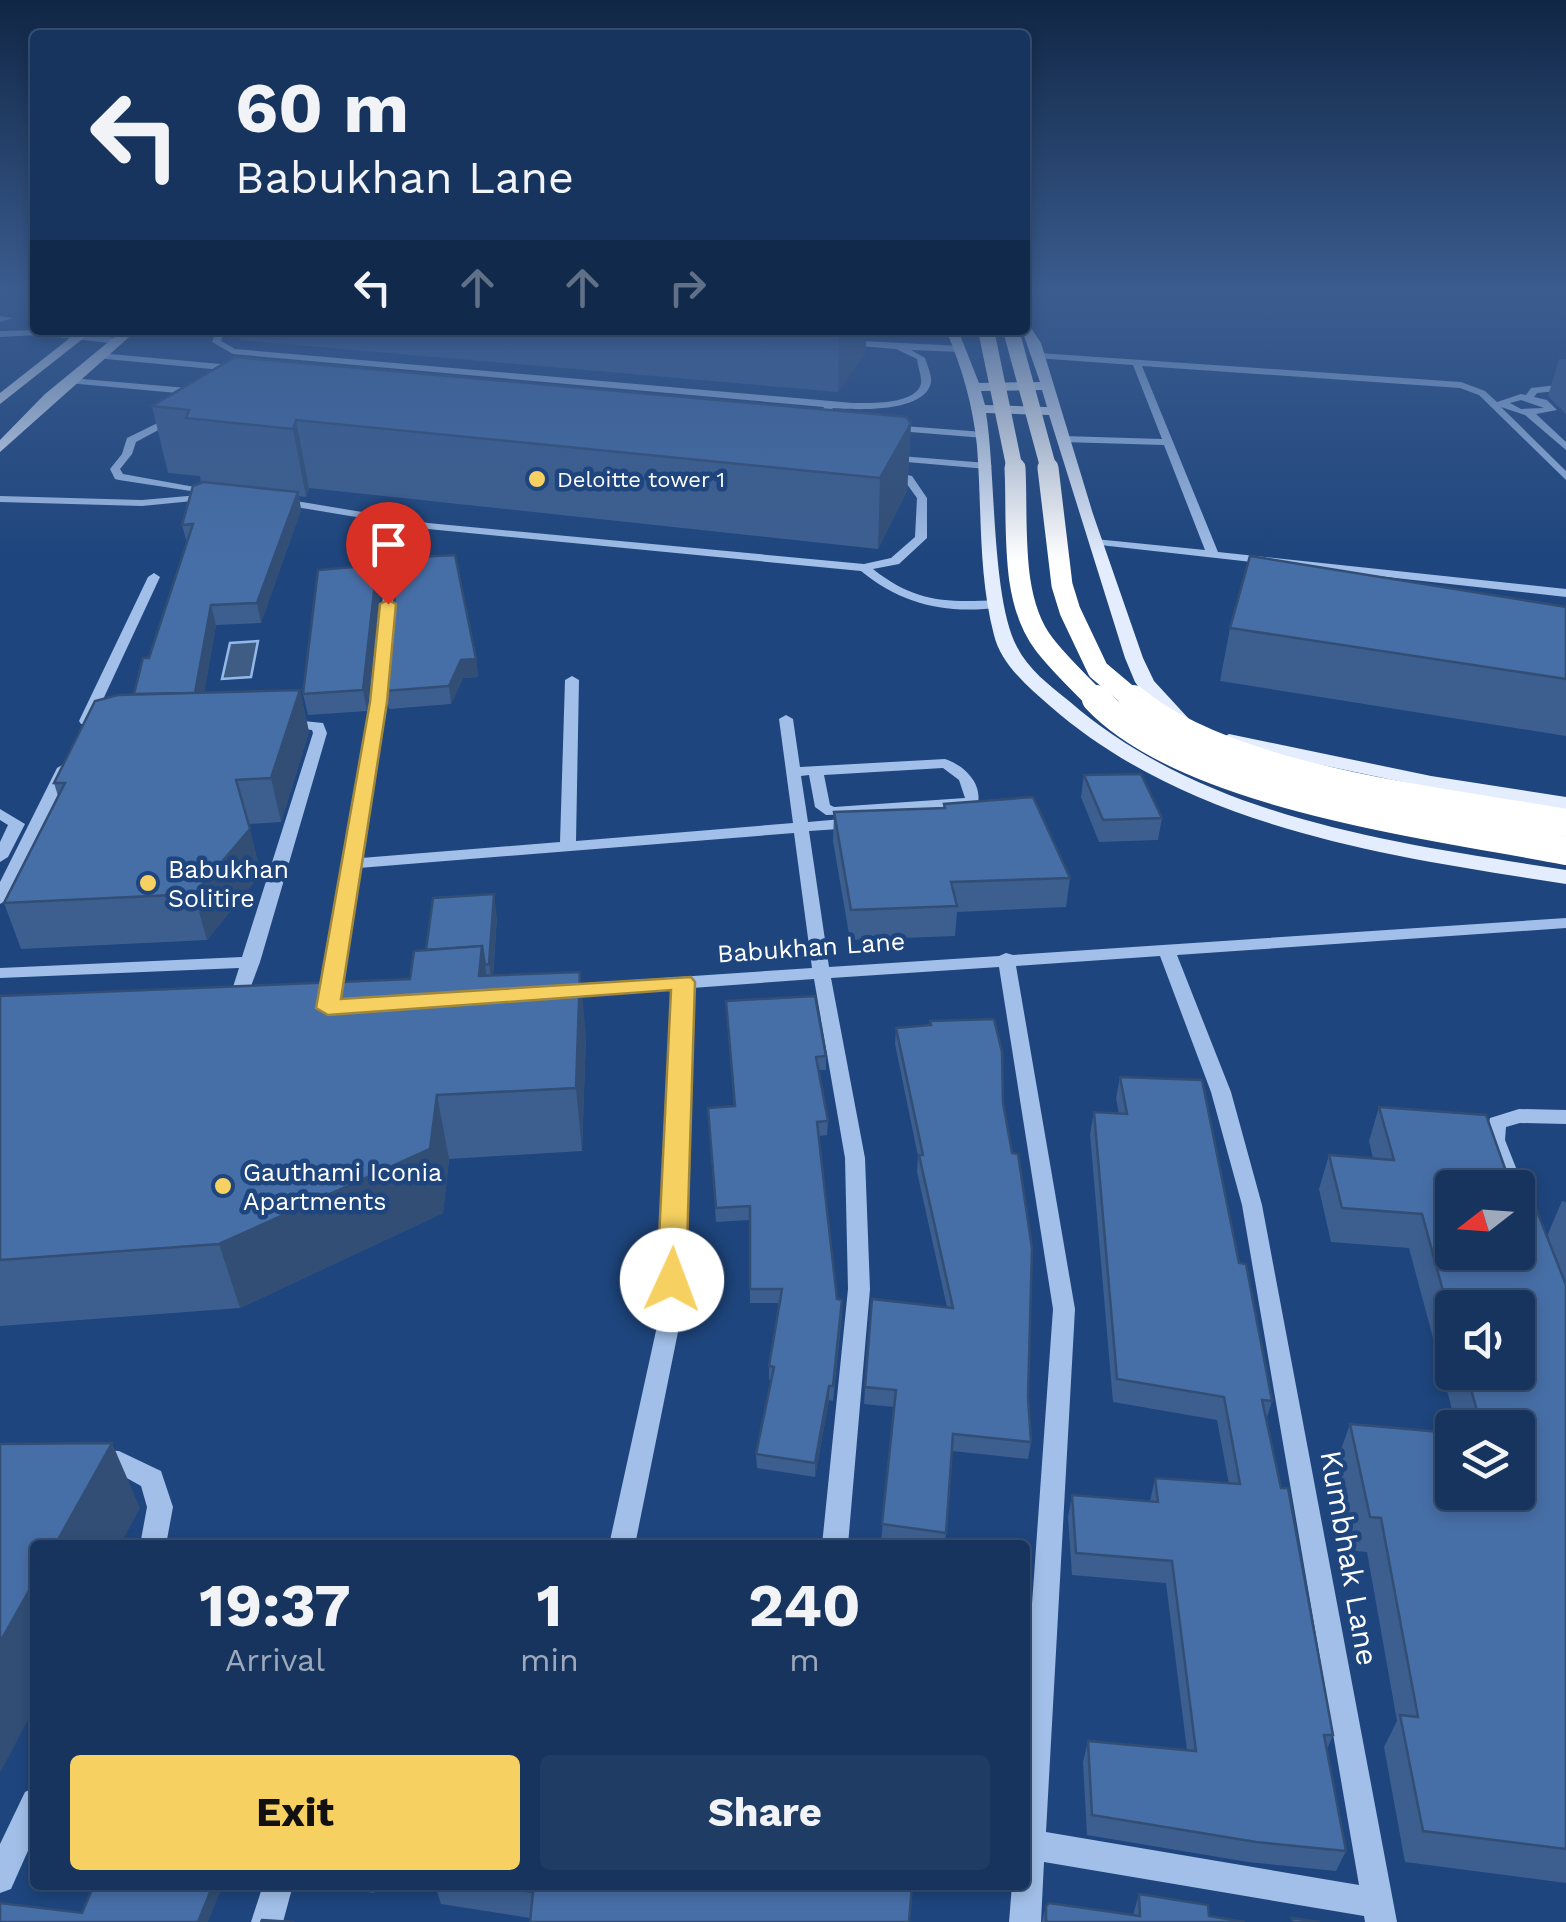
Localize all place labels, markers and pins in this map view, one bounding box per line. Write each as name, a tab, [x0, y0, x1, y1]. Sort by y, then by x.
place label: Deloitte tower 1	[557, 467, 725, 492]
marker: Deloitte tower 1	[526, 468, 548, 490]
pin	[346, 502, 431, 605]
place label: Babukhan Solitire	[168, 855, 289, 913]
marker: Babukhan Solitire	[137, 872, 159, 894]
place label: Gauthami Iconia Apartments	[243, 1158, 442, 1216]
marker: Gauthami Iconia Apartments	[212, 1175, 234, 1197]

